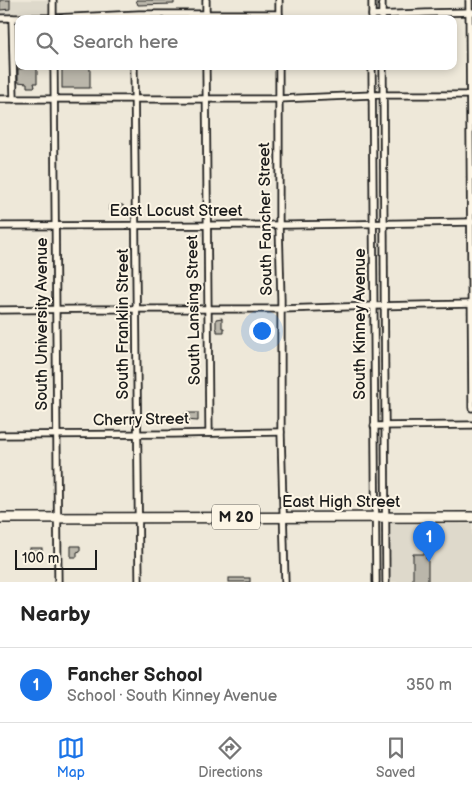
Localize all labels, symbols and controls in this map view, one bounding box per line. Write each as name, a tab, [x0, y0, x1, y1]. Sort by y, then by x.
search box	[15, 15, 457, 70]
icon: search	[33, 29, 61, 57]
text: Search here	[73, 31, 178, 54]
street label: South Fancher Street	[255, 142, 277, 296]
street label: East Locust Street	[110, 202, 242, 221]
street label: South Lansing Street	[183, 235, 205, 385]
street label: South University Avenue	[33, 237, 52, 411]
street label: South Kinney Avenue	[351, 248, 370, 400]
street label: South Franklin Street	[114, 249, 133, 399]
your location	[249, 318, 275, 344]
street label: Cherry Street	[93, 410, 189, 430]
street label: East High Street	[282, 493, 400, 512]
road number: M 20	[212, 504, 260, 530]
pin: 1	[413, 521, 445, 562]
scale bar	[15, 547, 98, 570]
text: 100 m	[22, 550, 59, 567]
text: Nearby	[20, 602, 90, 627]
text: Fancher School	[67, 664, 203, 687]
text: 1	[33, 676, 39, 695]
text: 350 m	[406, 676, 452, 695]
text: School · South Kinney Avenue	[67, 687, 277, 706]
tab: Map	[57, 734, 85, 781]
tab: Directions	[198, 734, 263, 781]
tab: Saved	[376, 734, 415, 781]

